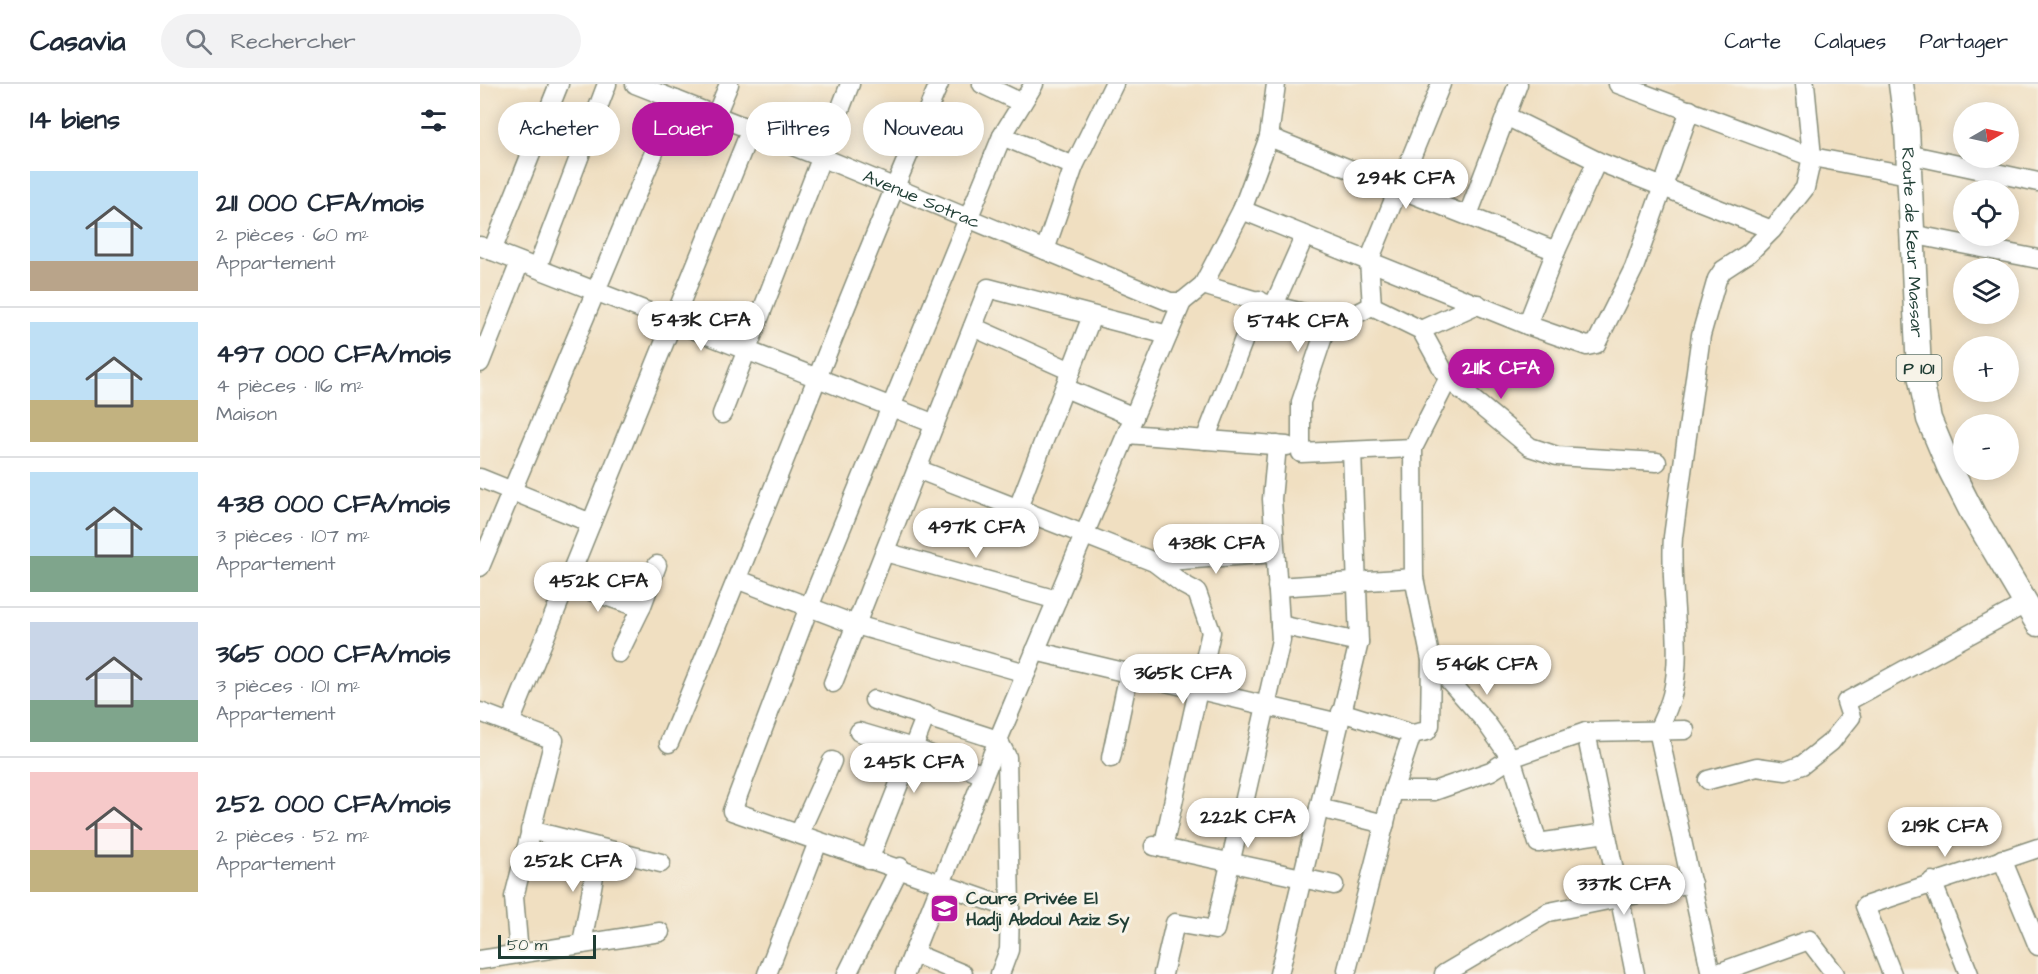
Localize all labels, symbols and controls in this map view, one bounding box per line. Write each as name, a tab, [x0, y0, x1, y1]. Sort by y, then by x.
search box	[161, 14, 581, 68]
text: Casavia	[30, 22, 125, 61]
icon: search	[182, 25, 215, 58]
text: Rechercher	[230, 26, 356, 57]
text: Carte	[1724, 27, 1781, 56]
text: Calques	[1814, 27, 1886, 56]
text: Partager	[1919, 27, 2008, 56]
text: 14 biens	[30, 102, 120, 138]
chip: Acheter	[498, 102, 620, 156]
chip: Louer	[632, 102, 734, 156]
chip: Filtres	[746, 102, 851, 156]
chip: Nouveau	[863, 102, 984, 156]
north arrow	[1953, 102, 2019, 168]
map controls	[1953, 102, 2019, 480]
icon: filters	[417, 104, 450, 137]
street label: Route de Keur Massar	[1895, 147, 1929, 338]
pin: 294K CFA	[1344, 159, 1468, 210]
street label: Avenue Sotrac	[859, 164, 984, 235]
text: 294K CFA	[1357, 164, 1455, 192]
button: locate	[1953, 180, 2019, 246]
text: 211 000 CFA/mois	[216, 185, 424, 221]
icon: home	[78, 195, 150, 267]
text: 2 pièces · 60 m²	[216, 221, 369, 249]
text: Appartement	[216, 249, 336, 277]
button: layers	[1953, 258, 2019, 324]
pin: 543K CFA	[639, 301, 763, 352]
pin: 574K CFA	[1236, 302, 1360, 353]
text: 543K CFA	[652, 306, 750, 334]
text: 574K CFA	[1247, 307, 1349, 335]
text: 497 000 CFA/mois	[216, 336, 451, 372]
button: +	[1953, 336, 2019, 402]
icon: home	[78, 346, 150, 418]
pin: 211K CFA	[1439, 349, 1563, 400]
text: 211K CFA	[1462, 354, 1540, 382]
road number: P 101	[1896, 355, 1942, 381]
text: 4 pièces · 116 m²	[216, 372, 364, 400]
text: Maison	[216, 400, 277, 428]
button: −	[1953, 414, 2019, 480]
text: 438 000 CFA/mois	[216, 486, 451, 522]
icon: home	[78, 496, 150, 568]
pin: 497K CFA	[914, 508, 1038, 559]
text: 497K CFA	[927, 513, 1025, 541]
text: 3 pièces · 107 m²	[216, 522, 370, 550]
pin: 438K CFA	[1154, 524, 1278, 575]
text: 438K CFA	[1167, 529, 1265, 557]
text: Appartement	[216, 550, 336, 578]
pin: 452K CFA	[536, 562, 660, 613]
text: 452K CFA	[548, 567, 648, 595]
text: 365 000 CFA/mois	[216, 636, 451, 672]
pin: 546K CFA	[1425, 645, 1549, 696]
icon: home	[78, 646, 150, 718]
text: 546K CFA	[1436, 650, 1538, 678]
pin: 365K CFA	[1121, 654, 1245, 705]
text: 365K CFA	[1134, 659, 1232, 687]
text: 3 pièces · 101 m²	[216, 672, 360, 700]
text: Appartement	[216, 700, 336, 728]
pin: 245K CFA	[852, 743, 976, 794]
text: 245K CFA	[864, 748, 964, 776]
text: 252 000 CFA/mois	[216, 786, 451, 822]
icon: home	[78, 796, 150, 868]
pin: 222K CFA	[1186, 798, 1310, 849]
text: 222K CFA	[1200, 803, 1296, 831]
pin: 219K CFA	[1883, 807, 2007, 858]
text: 219K CFA	[1902, 812, 1988, 840]
text: 2 pièces · 52 m²	[216, 822, 369, 850]
pin: 252K CFA	[511, 842, 635, 893]
text: 252K CFA	[524, 847, 622, 875]
text: Appartement	[216, 850, 336, 878]
pin: 337K CFA	[1562, 865, 1686, 916]
text: 337K CFA	[1577, 870, 1671, 898]
place label: Cours Privée El Hadji Abdoul Aziz Sy	[966, 886, 1129, 933]
school or university icon: Cours Privée El Hadji Abdoul Aziz Sy	[929, 892, 961, 924]
scale bar	[498, 932, 596, 960]
text: 50 m	[507, 934, 547, 956]

